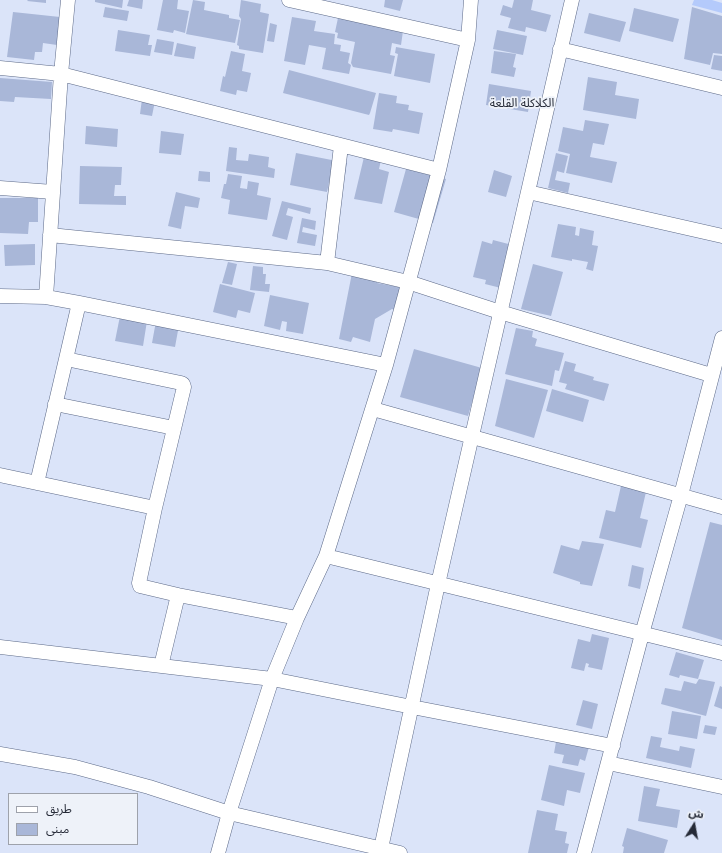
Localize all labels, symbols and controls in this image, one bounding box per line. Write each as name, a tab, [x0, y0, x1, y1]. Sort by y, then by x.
district label: الكلاكلة القلعة	[490, 96, 554, 110]
legend	[8, 793, 138, 845]
text: طريق	[46, 801, 72, 816]
north arrow	[674, 805, 714, 845]
text: ش	[688, 805, 705, 822]
text: مبنى	[46, 821, 69, 836]

